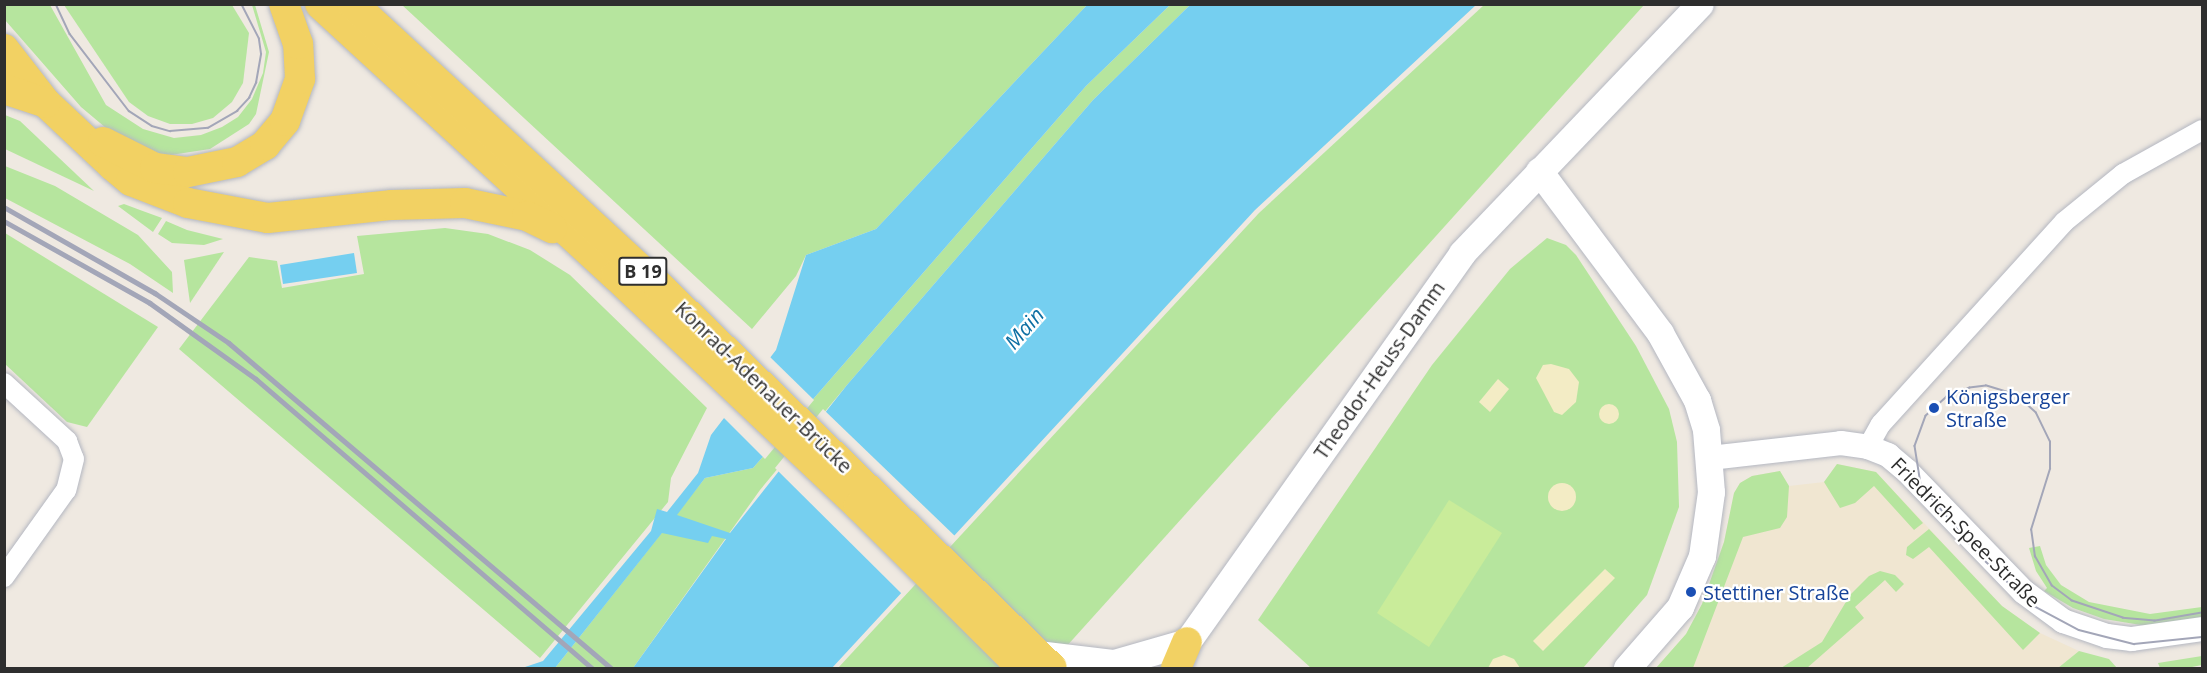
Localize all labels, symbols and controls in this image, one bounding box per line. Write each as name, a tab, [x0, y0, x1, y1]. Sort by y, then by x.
road number: B 19	[618, 256, 668, 286]
street label: Theodor-Heuss-Damm	[1308, 276, 1450, 464]
street label: Konrad-Adenauer-Brücke	[671, 296, 857, 478]
water label: Main	[999, 302, 1049, 354]
place label: Königsberger Straße	[1946, 384, 2070, 431]
marker: Königsberger Straße	[1927, 401, 1941, 415]
street label: Friedrich-Spee-Straße	[1886, 452, 2046, 612]
place label: Stettiner Straße	[1703, 580, 1850, 604]
marker: Stettiner Straße	[1684, 585, 1698, 599]

